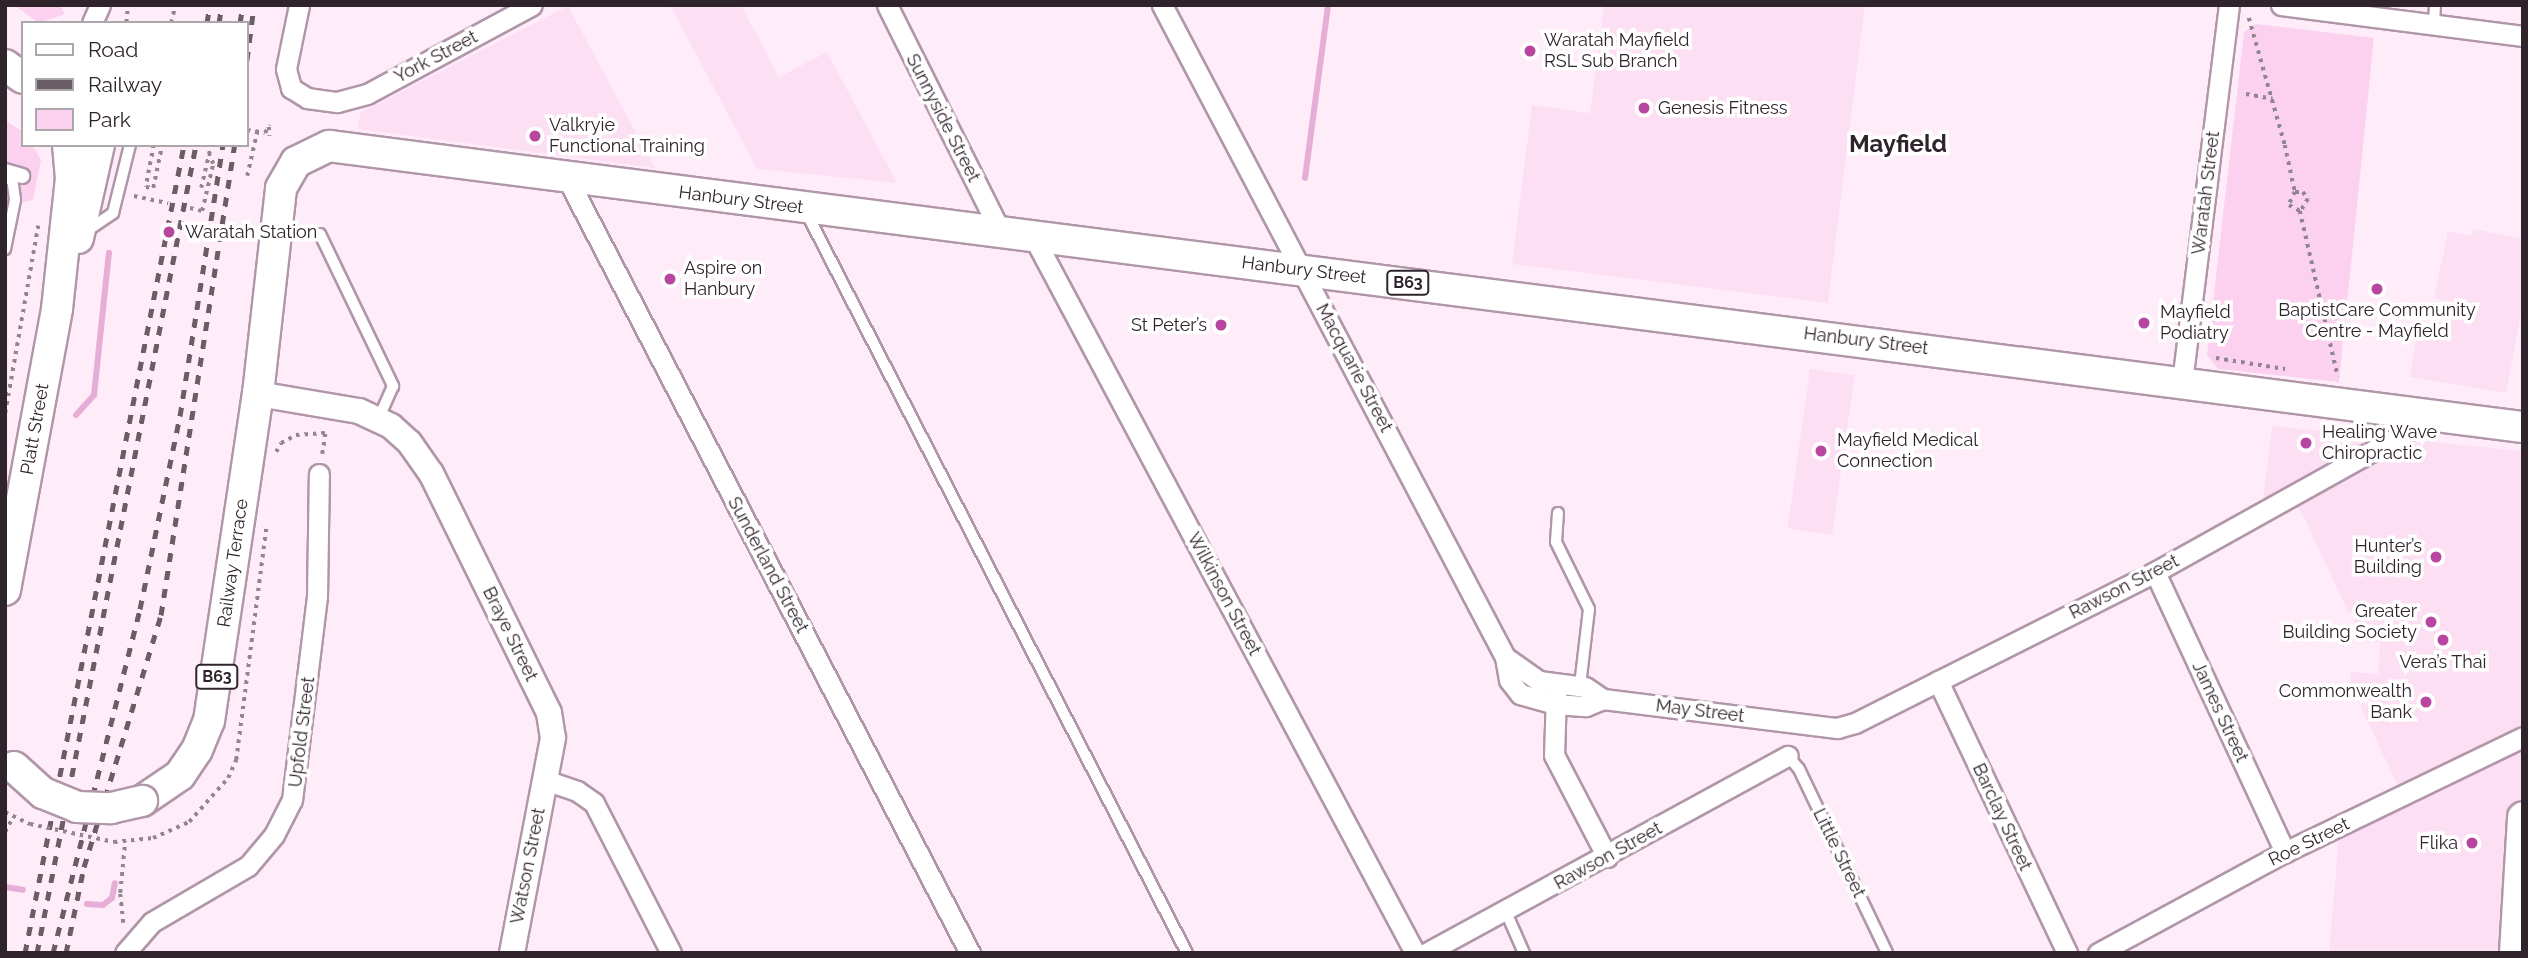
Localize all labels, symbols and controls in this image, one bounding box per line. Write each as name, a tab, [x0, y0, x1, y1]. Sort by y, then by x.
legend	[21, 21, 248, 147]
street label: York Street	[391, 26, 481, 88]
place label: Waratah Mayfield RSL Sub Branch	[1544, 30, 1689, 72]
text: Road	[88, 37, 138, 62]
marker: Waratah Mayfield RSL Sub Branch	[1522, 43, 1538, 59]
street label: Sunnyside Street	[901, 50, 985, 186]
text: Railway	[88, 72, 162, 97]
place label: Genesis Fitness	[1658, 97, 1787, 119]
marker: Genesis Fitness	[1636, 100, 1652, 116]
text: Park	[88, 107, 131, 132]
place label: Valkryie Functional Training	[549, 115, 706, 158]
marker: Valkryie Functional Training	[527, 128, 543, 144]
district label: Mayfield	[1849, 130, 1947, 158]
street label: Waratah Street	[2188, 130, 2224, 256]
street label: Hanbury Street	[677, 182, 805, 218]
place label: Waratah Station	[185, 221, 317, 243]
marker: Waratah Station	[159, 222, 179, 242]
street label: Hanbury Street	[1240, 252, 1368, 288]
place label: Aspire on Hanbury	[684, 258, 762, 300]
road number: B63	[1385, 270, 1431, 296]
marker: Aspire on Hanbury	[662, 271, 678, 287]
marker: BaptistCare Community Centre - Mayfield	[2369, 281, 2385, 297]
street label: Macquarie Street	[1311, 300, 1397, 436]
place label: BaptistCare Community Centre - Mayfield	[2278, 300, 2476, 342]
place label: Mayfield Podiatry	[2160, 302, 2231, 344]
marker: Mayfield Podiatry	[2134, 313, 2154, 333]
place label: St Peter’s	[1131, 314, 1207, 336]
marker: St Peter’s	[1213, 317, 1229, 333]
street label: Hanbury Street	[1802, 323, 1930, 359]
street label: Platt Street	[16, 382, 54, 476]
place label: Healing Wave Chiropractic	[2322, 422, 2438, 464]
place label: Mayfield Medical Connection	[1837, 430, 1978, 472]
marker: Healing Wave Chiropractic	[2296, 433, 2316, 453]
marker: Mayfield Medical Connection	[1811, 441, 1831, 461]
street label: Sunderland Street	[723, 493, 813, 637]
street label: Railway Terrace	[213, 497, 253, 629]
street label: Wilkinson Street	[1183, 529, 1265, 659]
place label: Hunter’s Building	[2354, 536, 2422, 578]
marker: Hunter’s Building	[2428, 549, 2444, 565]
street label: Rawson Street	[2066, 550, 2182, 624]
street label: Braye Street	[478, 583, 542, 685]
place label: Greater Building Society	[2282, 601, 2417, 644]
marker: Greater Building Society	[2423, 614, 2439, 630]
marker: Vera’s Thai	[2435, 632, 2451, 648]
place label: Vera’s Thai	[2399, 651, 2487, 673]
street label: James Street	[2187, 658, 2253, 766]
road number: B63	[194, 664, 240, 690]
street label: Upfold Street	[284, 675, 320, 789]
place label: Commonwealth Bank	[2279, 681, 2412, 724]
marker: Commonwealth Bank	[2418, 694, 2434, 710]
street label: May Street	[1654, 695, 1746, 727]
street label: Barclay Street	[1968, 760, 2036, 874]
street label: Little Street	[1808, 805, 1870, 901]
street label: Watson Street	[506, 806, 550, 926]
street label: Roe Street	[2265, 813, 2353, 871]
street label: Rawson Street	[1550, 817, 1666, 895]
place label: Flika	[2419, 832, 2458, 854]
marker: Flika	[2464, 835, 2480, 851]

